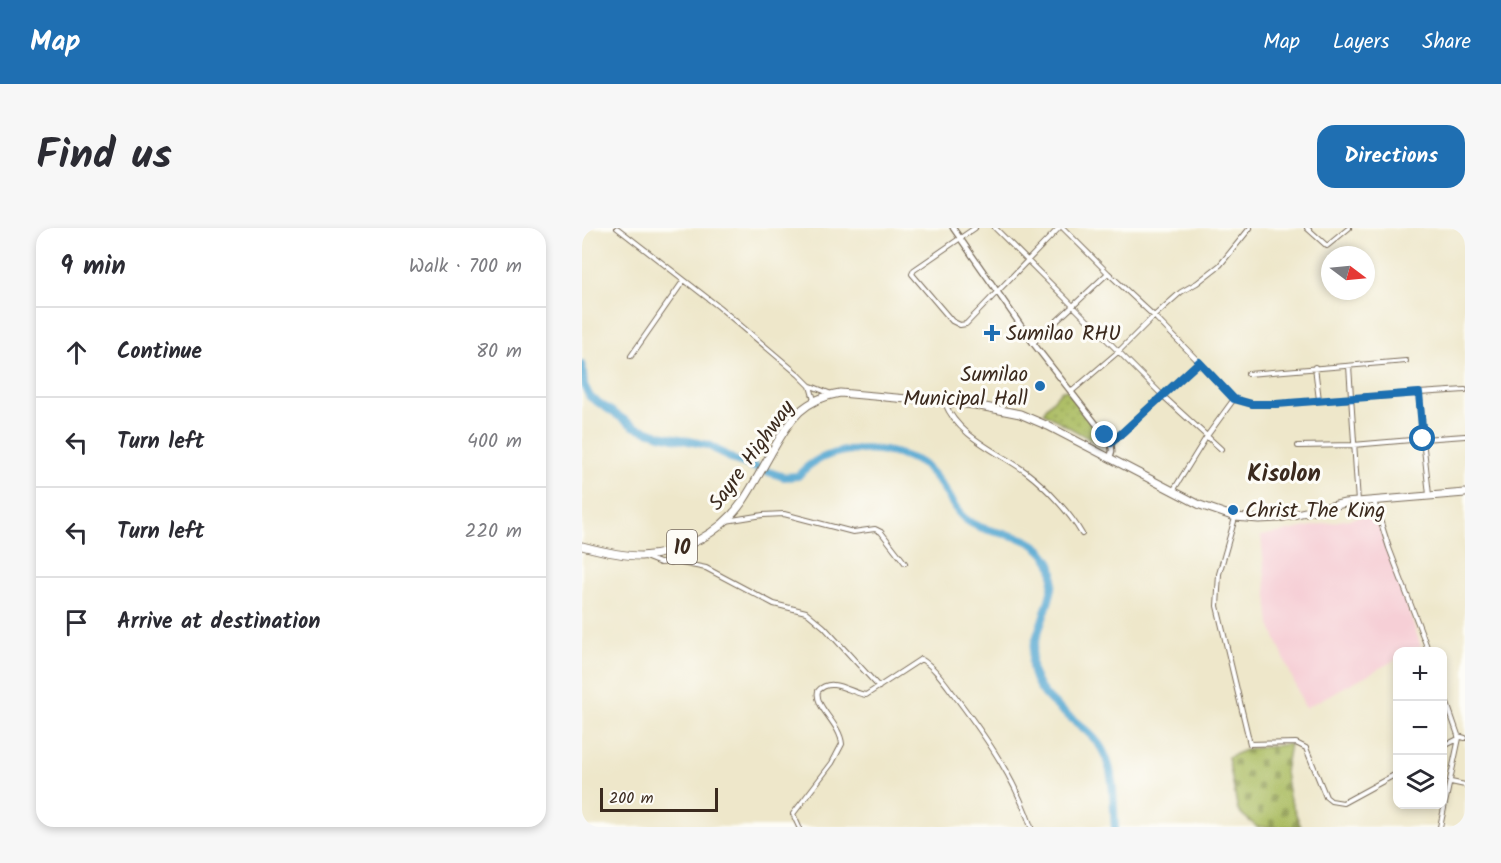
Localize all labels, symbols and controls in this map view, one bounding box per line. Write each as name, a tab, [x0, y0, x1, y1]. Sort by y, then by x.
text: Map	[30, 20, 81, 65]
text: Map	[1263, 26, 1300, 59]
text: Layers	[1333, 26, 1389, 59]
text: Share	[1422, 26, 1471, 59]
text: Find us	[36, 123, 172, 190]
button: Directions	[1317, 125, 1465, 188]
text: 9 min	[60, 246, 126, 288]
north arrow	[1321, 246, 1375, 300]
text: Walk · 700 m	[409, 251, 522, 283]
place label: Sumilao RHU	[1006, 318, 1121, 351]
marker: Sumilao RHU	[983, 324, 1001, 342]
text: Continue	[117, 335, 202, 370]
icon: ahead	[60, 336, 93, 369]
text: 80 m	[476, 336, 522, 368]
place label: Sumilao Municipal Hall	[903, 359, 1028, 416]
marker: Sumilao Municipal Hall	[1033, 379, 1047, 393]
street label: Sayre Highway	[701, 394, 804, 518]
route end	[1091, 421, 1117, 447]
text: Turn left	[117, 425, 204, 460]
route start	[1409, 425, 1435, 451]
icon: left	[60, 426, 93, 459]
text: 400 m	[467, 426, 522, 458]
district label: Kisolon	[1247, 455, 1321, 494]
place label: Christ The King	[1245, 495, 1385, 528]
marker: Christ The King	[1226, 503, 1240, 517]
text: Turn left	[117, 515, 204, 550]
icon: left	[60, 516, 93, 549]
text: 220 m	[465, 516, 522, 548]
road number: 10	[667, 530, 697, 564]
text: Arrive at destination	[117, 605, 320, 640]
icon: arrive	[60, 606, 93, 639]
map controls	[1393, 647, 1447, 809]
button: +	[1393, 647, 1447, 701]
button: −	[1393, 701, 1447, 755]
button: layers	[1393, 755, 1447, 809]
scale bar	[600, 785, 718, 812]
text: 200 m	[609, 786, 653, 811]

